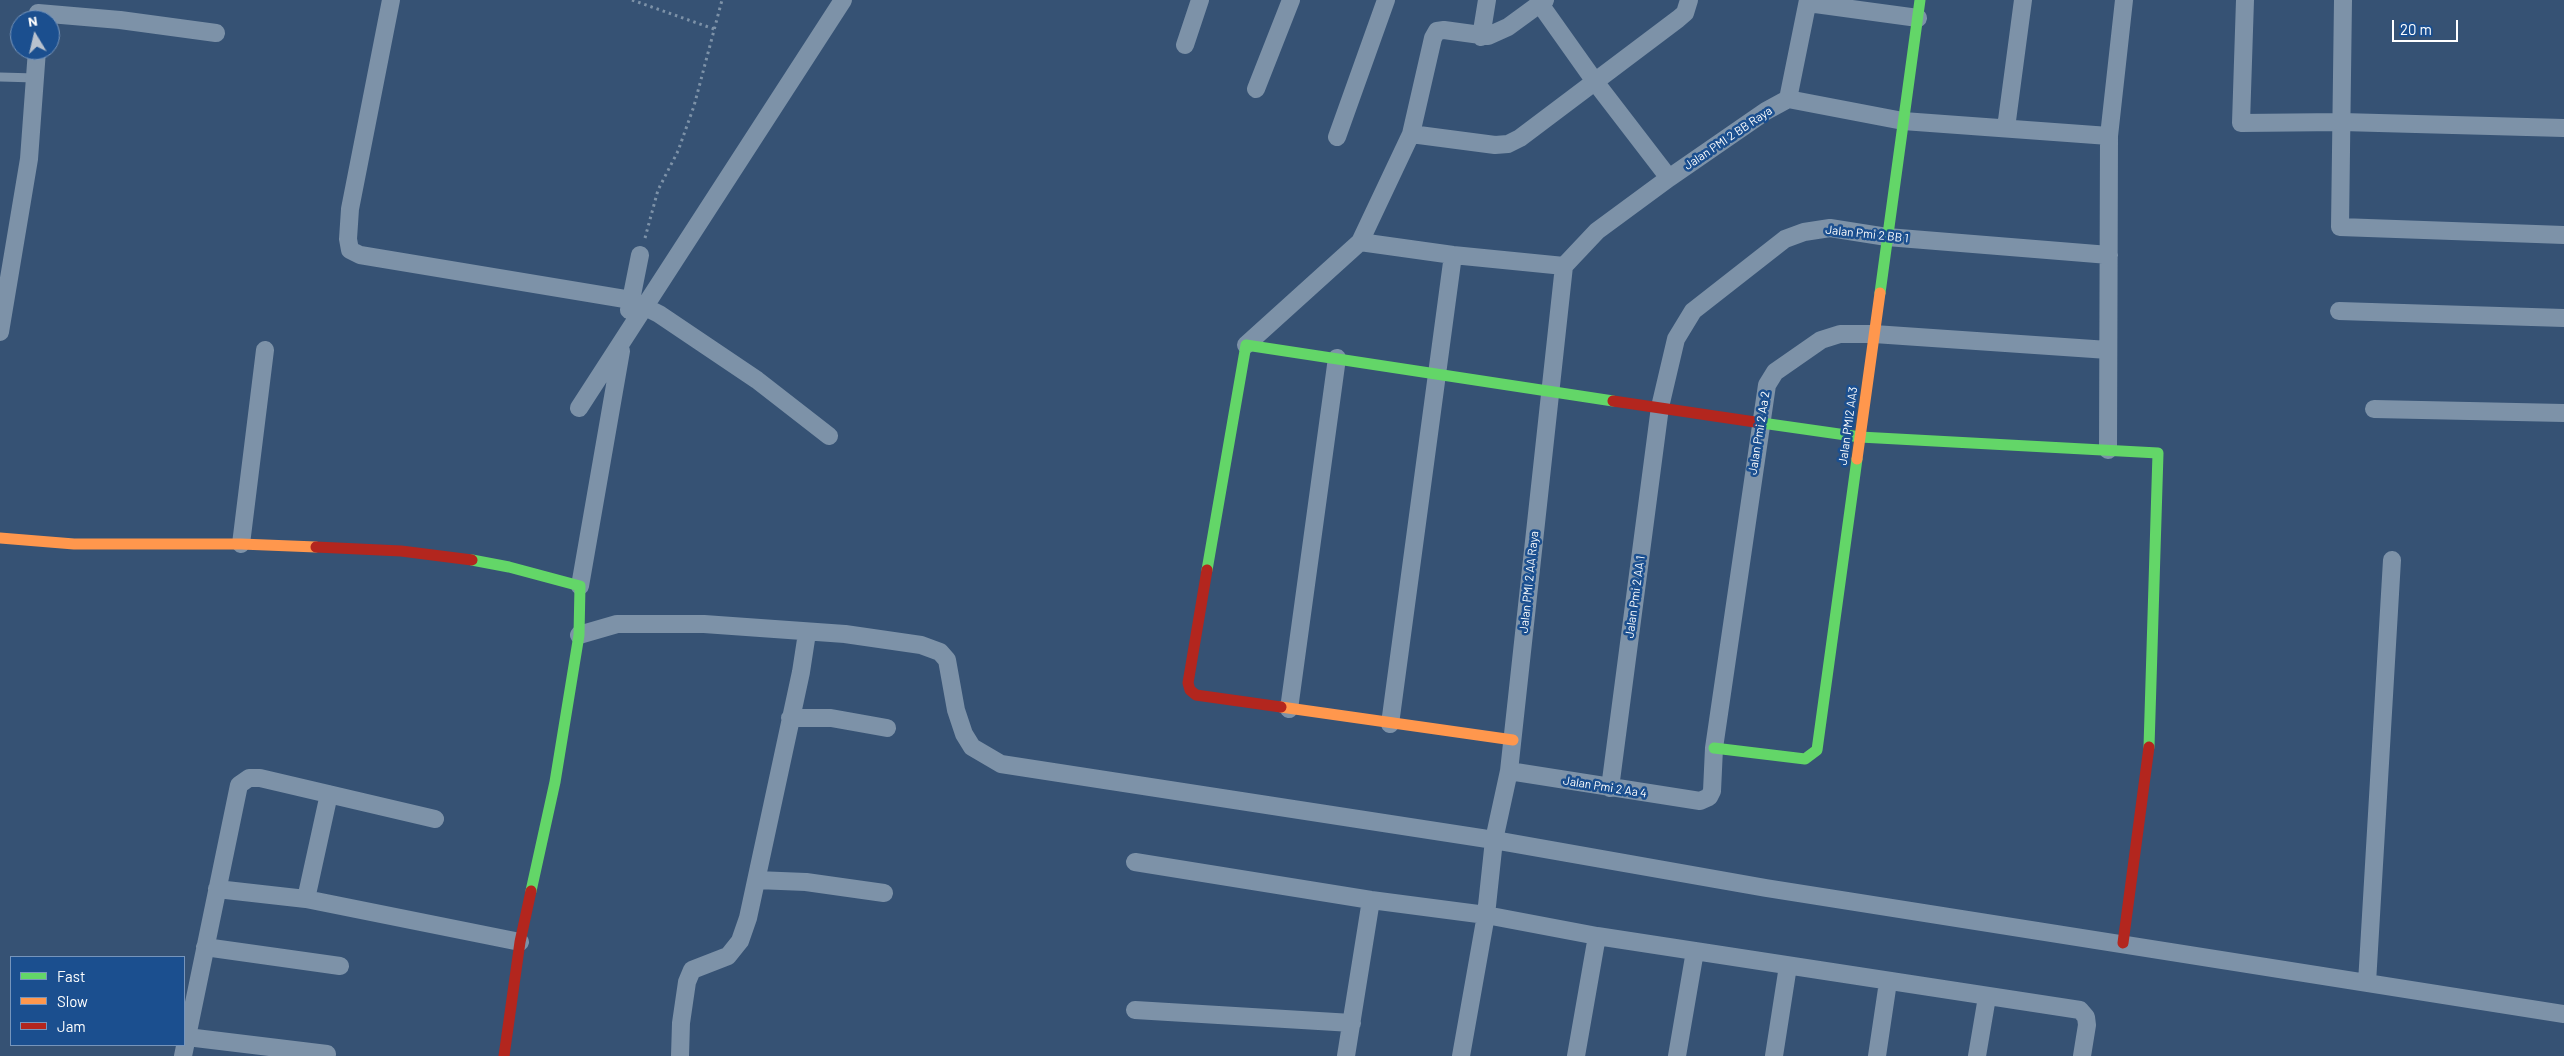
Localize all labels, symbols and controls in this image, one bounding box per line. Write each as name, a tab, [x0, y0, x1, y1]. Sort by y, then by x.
north arrow	[10, 10, 60, 60]
scale bar	[2394, 10, 2460, 42]
text: N	[27, 12, 39, 30]
text: 20 m	[2400, 20, 2432, 38]
street label: Jalan PMI 2 BB Raya	[1681, 103, 1775, 173]
street label: Jalan Pmi 2 BB 1	[1825, 222, 1909, 246]
street label: Jalan PMI2 AA3	[1835, 386, 1861, 466]
street label: Jalan Pmi 2 Aa 2	[1745, 390, 1773, 476]
street label: Jalan PMI 2 AA Raya	[1516, 530, 1542, 634]
street label: Jalan Pmi 2 AA 1	[1622, 555, 1648, 639]
street label: Jalan Pmi 2 Aa 4	[1562, 773, 1648, 801]
legend	[10, 956, 185, 1046]
text: Fast	[57, 967, 85, 985]
text: Slow	[57, 992, 88, 1010]
text: Jam	[57, 1017, 86, 1035]

